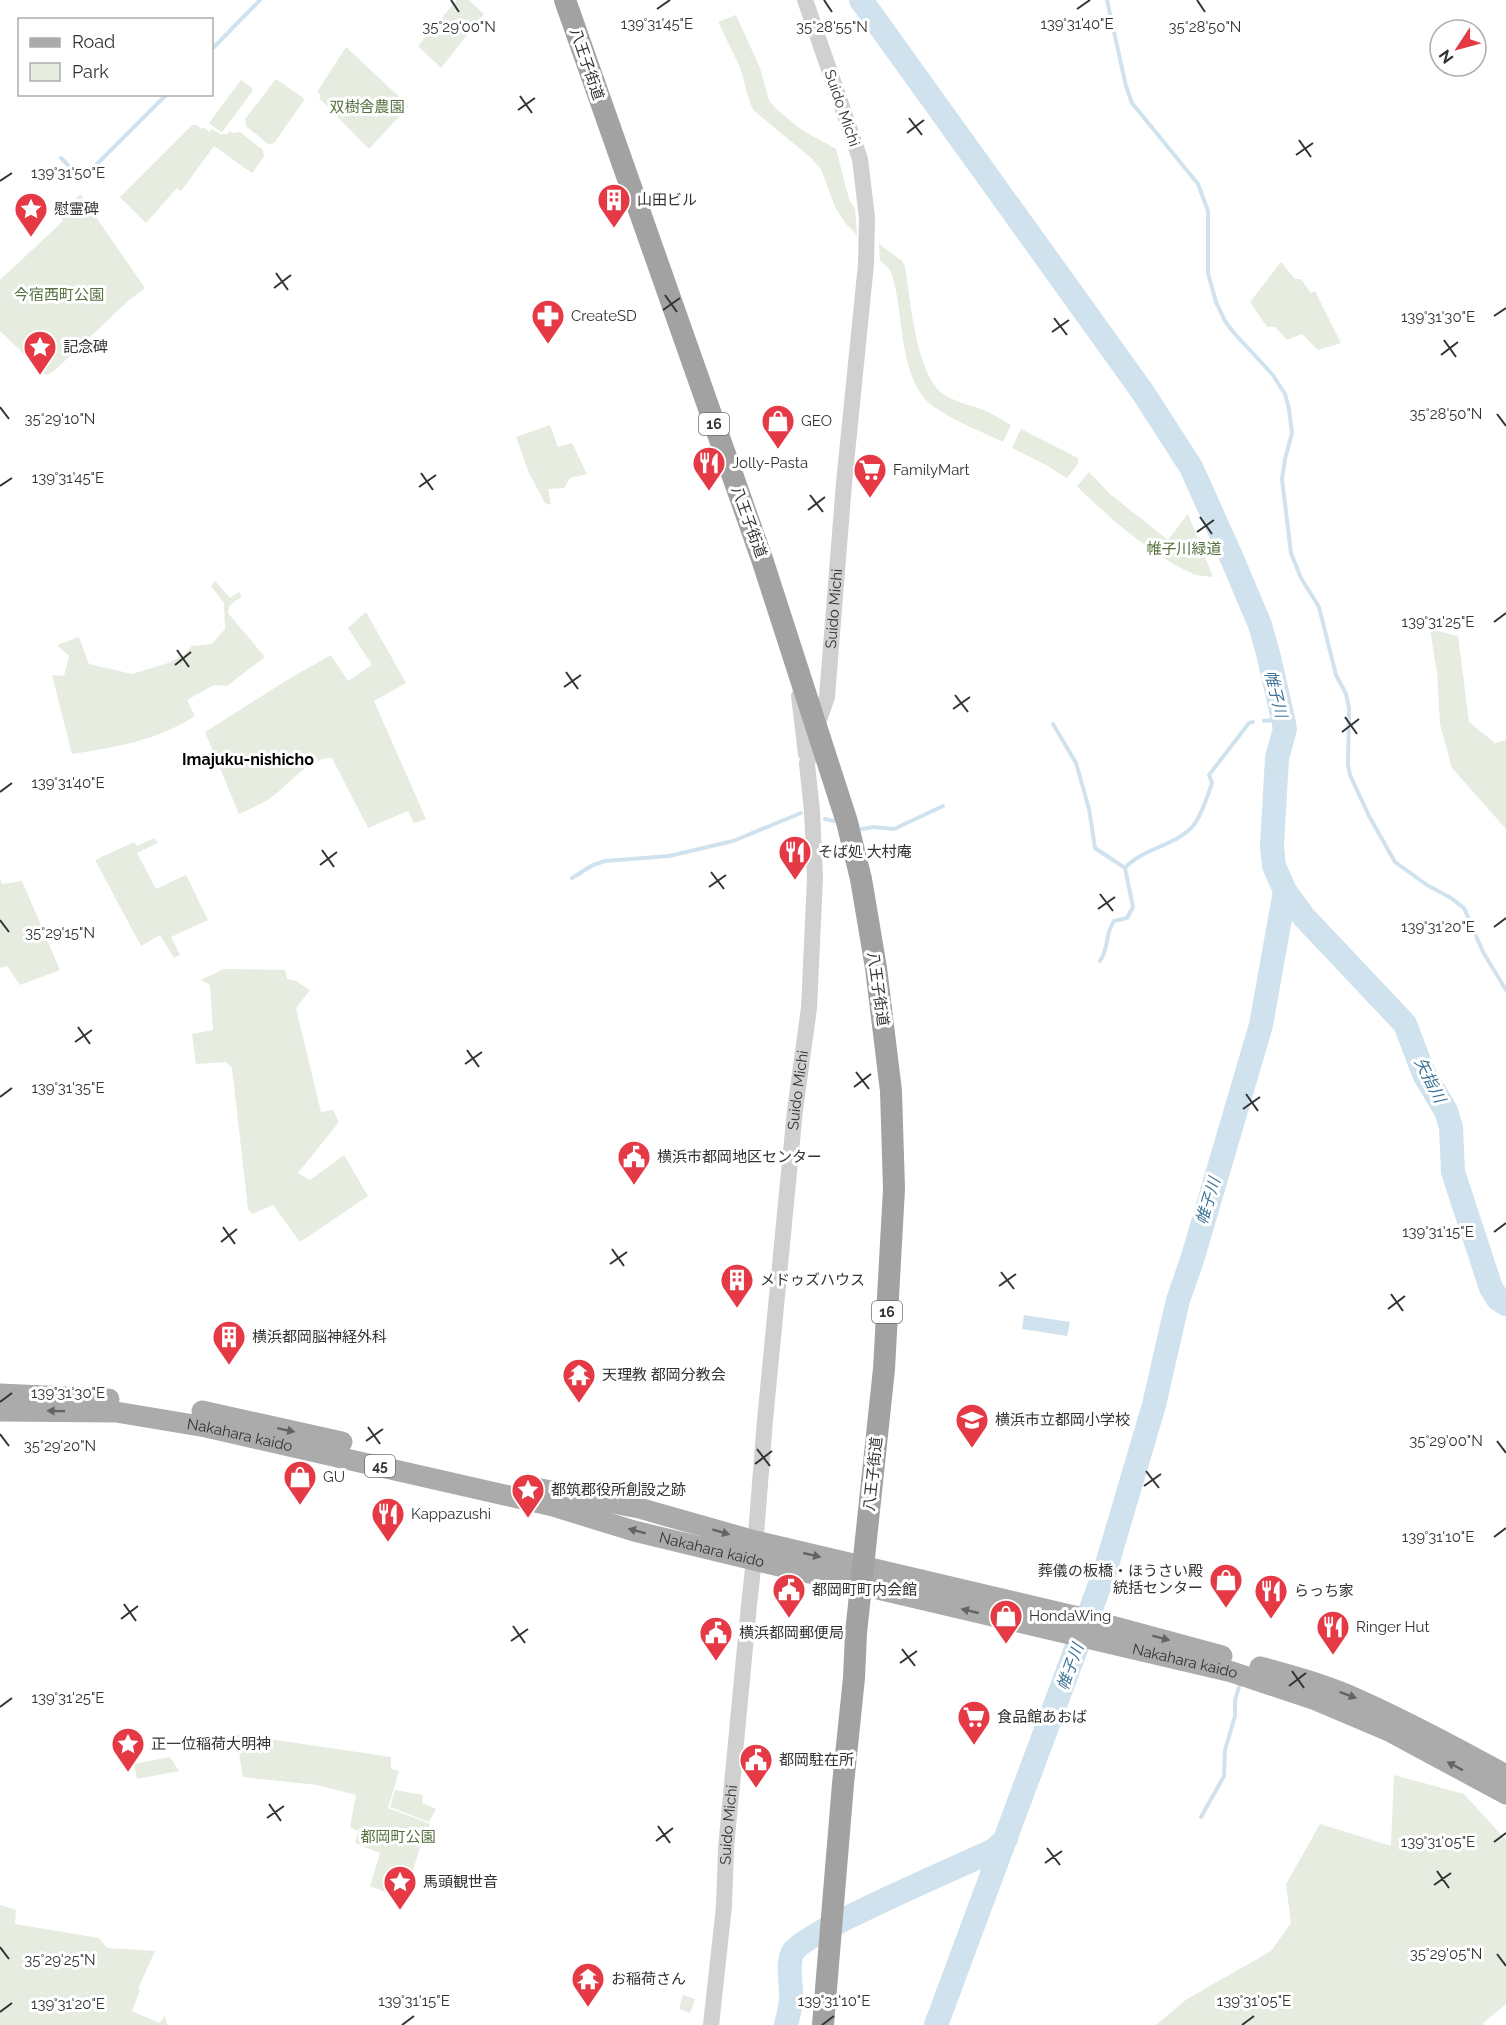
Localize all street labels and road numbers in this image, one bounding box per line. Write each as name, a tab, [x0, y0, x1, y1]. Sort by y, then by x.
street label: 八王子街道	[566, 26, 608, 102]
street label: Suido Michi	[820, 67, 864, 149]
road number: 16	[699, 413, 729, 435]
street label: 八王子街道	[728, 484, 770, 560]
street label: Suido Michi	[822, 568, 846, 649]
street label: 八王子街道	[864, 951, 892, 1027]
street label: Suido Michi	[784, 1049, 812, 1131]
road number: 16	[872, 1301, 902, 1323]
street label: Nakahara kaido	[186, 1415, 294, 1455]
street label: 八王子街道	[860, 1436, 886, 1512]
road number: 45	[365, 1455, 395, 1477]
street label: Nakahara kaido	[657, 1528, 766, 1571]
street label: Nakahara kaido	[1131, 1640, 1240, 1682]
street label: Suido Michi	[716, 1784, 741, 1865]

